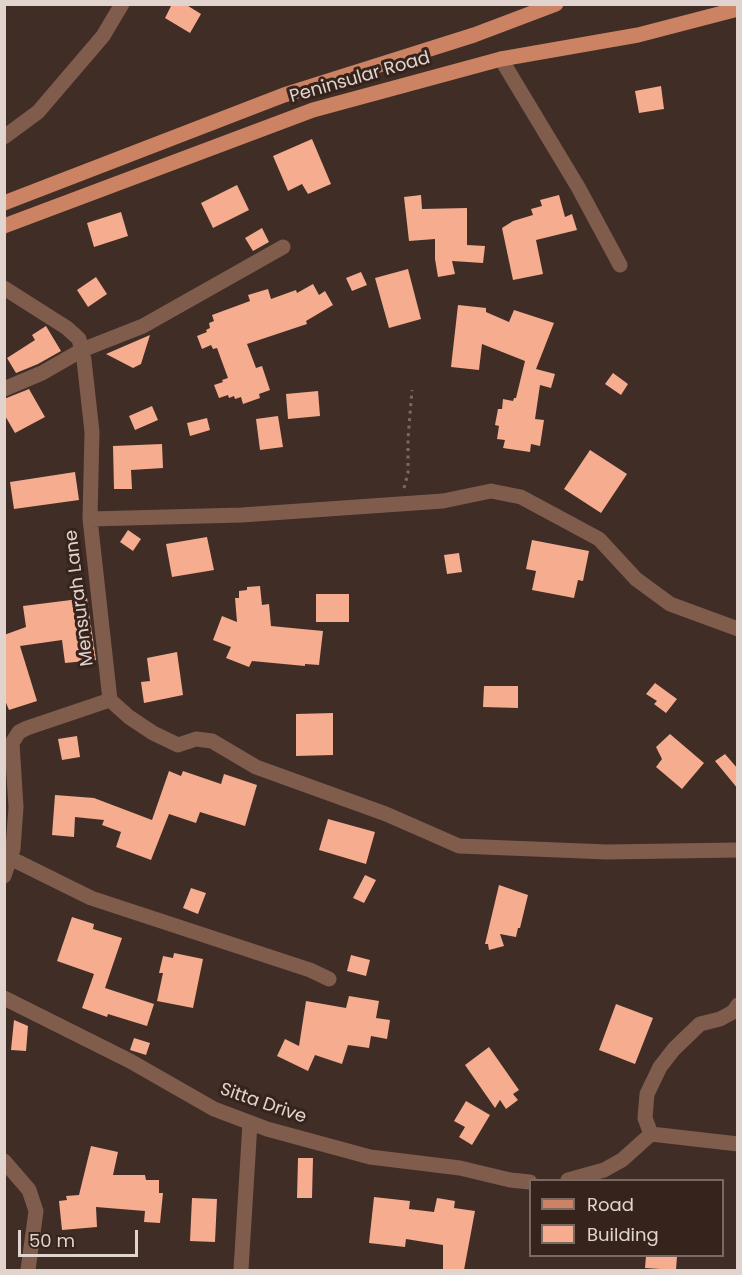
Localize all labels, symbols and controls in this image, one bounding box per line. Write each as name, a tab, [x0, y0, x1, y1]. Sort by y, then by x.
street label: Peninsular Road	[287, 48, 433, 108]
street label: Mensurah Lane	[61, 529, 99, 667]
street label: Sitta Drive	[217, 1079, 309, 1129]
legend	[529, 1179, 724, 1257]
text: Road	[587, 1192, 634, 1217]
scale bar	[21, 1218, 141, 1256]
text: Building	[587, 1222, 659, 1247]
text: 50 m	[29, 1228, 75, 1253]

